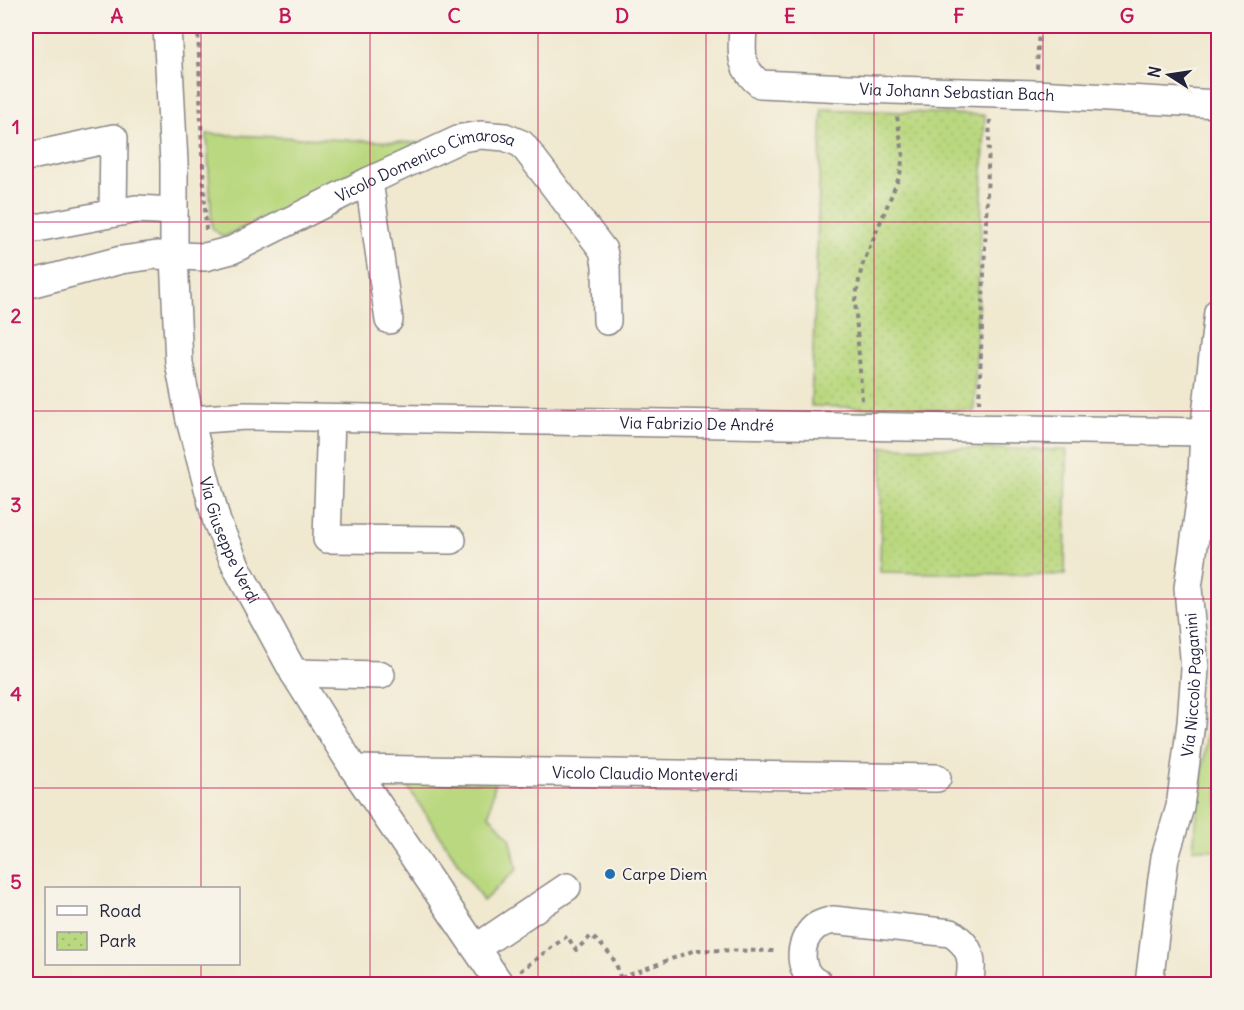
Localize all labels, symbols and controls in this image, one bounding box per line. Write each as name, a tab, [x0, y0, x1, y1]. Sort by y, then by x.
text: A	[111, 3, 124, 28]
text: B	[278, 3, 292, 28]
text: C	[447, 3, 461, 28]
text: D	[615, 3, 629, 28]
text: E	[784, 3, 796, 28]
text: F	[953, 3, 965, 28]
text: G	[1120, 3, 1134, 28]
north arrow	[1139, 45, 1199, 105]
text: N	[1143, 64, 1165, 79]
street label: Via Johann Sebastian Bach	[859, 79, 1055, 105]
text: 1	[12, 114, 20, 139]
street label: Vicolo Domenico Cimarosa	[332, 125, 519, 206]
text: 2	[11, 303, 22, 328]
street label: Via Fabrizio De André	[619, 412, 774, 435]
street label: Via Giuseppe Verdi	[195, 475, 264, 607]
text: 3	[10, 492, 22, 517]
street label: Via Niccolò Paganini	[1177, 612, 1205, 758]
text: 4	[10, 681, 22, 706]
street label: Vicolo Claudio Monteverdi	[552, 762, 738, 785]
place label: Carpe Diem	[622, 864, 707, 884]
marker: Carpe Diem	[603, 867, 617, 881]
text: 5	[10, 869, 22, 894]
legend	[45, 887, 240, 965]
text: Road	[99, 899, 142, 922]
text: Park	[99, 929, 136, 952]

